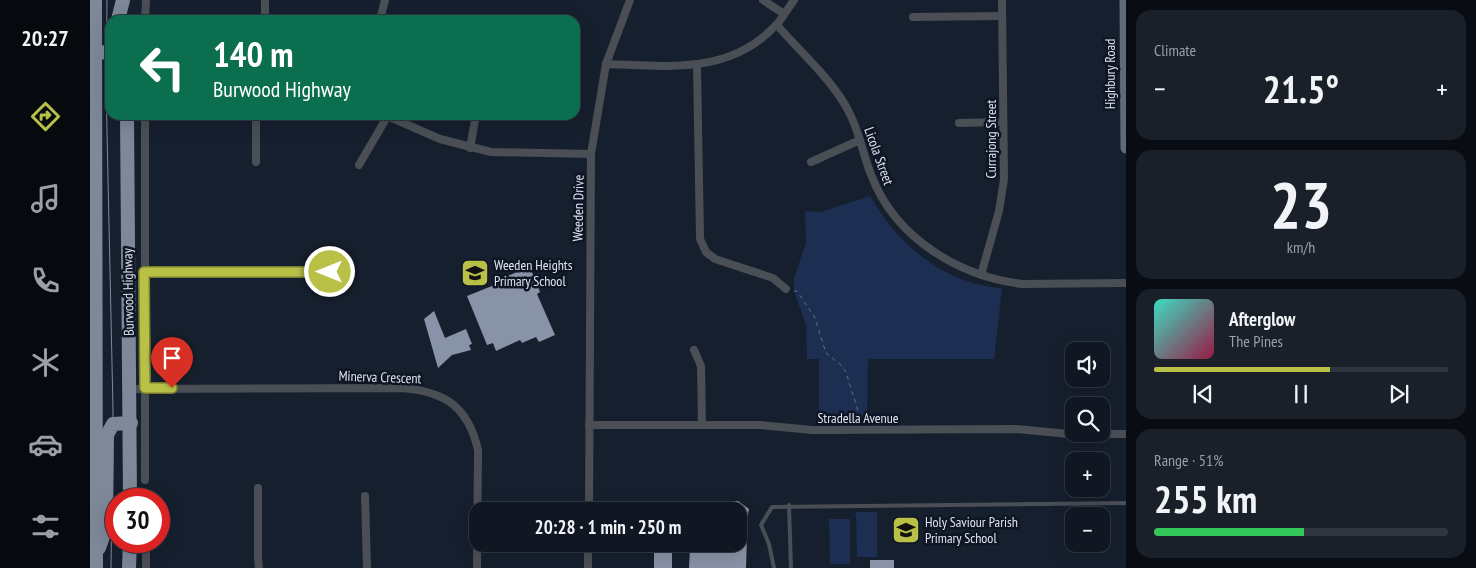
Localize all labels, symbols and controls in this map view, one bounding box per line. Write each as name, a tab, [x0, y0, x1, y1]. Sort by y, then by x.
text: 20:27	[21, 24, 69, 52]
text: 140 m	[213, 31, 294, 77]
icon: left	[130, 35, 195, 100]
street label: Highbury Road	[1101, 39, 1119, 109]
text: Climate	[1154, 40, 1196, 60]
text: 21.5°	[1263, 64, 1339, 113]
text: −	[1154, 70, 1166, 107]
text: +	[1436, 70, 1448, 107]
text: Burwood Highway	[213, 75, 351, 103]
icon: directions	[28, 99, 63, 134]
street label: Currajong Street	[982, 99, 1000, 178]
street label: Licola Street	[860, 125, 898, 188]
text: 23	[1270, 162, 1332, 246]
street label: Weeden Drive	[568, 174, 588, 242]
icon: music	[28, 181, 63, 216]
text: km/h	[1287, 237, 1315, 257]
position arrow	[303, 245, 355, 297]
street label: Burwood Highway	[118, 247, 138, 336]
place label: Weeden Heights Primary School	[494, 256, 573, 290]
school or university icon: Weeden Heights Primary School	[460, 258, 490, 288]
icon: phone	[28, 263, 63, 298]
text: Afterglow	[1229, 307, 1295, 331]
text: The Pines	[1229, 331, 1283, 351]
pin	[151, 337, 193, 388]
map controls	[1065, 342, 1110, 552]
button: sound	[1065, 342, 1110, 387]
icon: arrive	[158, 344, 186, 372]
icon: climate	[28, 345, 63, 380]
street label: Minerva Crescent	[338, 367, 422, 387]
icon: previous	[1189, 380, 1217, 408]
icon: pause	[1287, 380, 1315, 408]
icon: next	[1385, 380, 1413, 408]
button: search	[1065, 397, 1110, 442]
street label: Stradella Avenue	[817, 409, 899, 427]
icon: car	[28, 427, 63, 462]
text: Range · 51%	[1154, 450, 1223, 470]
button: +	[1065, 452, 1110, 497]
text: 255 km	[1154, 474, 1257, 523]
speed limit sign: 30	[105, 488, 170, 553]
button: −	[1065, 507, 1110, 552]
icon: filters	[28, 509, 63, 544]
place label: Holy Saviour Parish Primary School	[925, 513, 1018, 547]
text: 20:28 · 1 min · 250 m	[535, 515, 681, 539]
school or university icon: Holy Saviour Parish Primary School	[891, 515, 921, 545]

